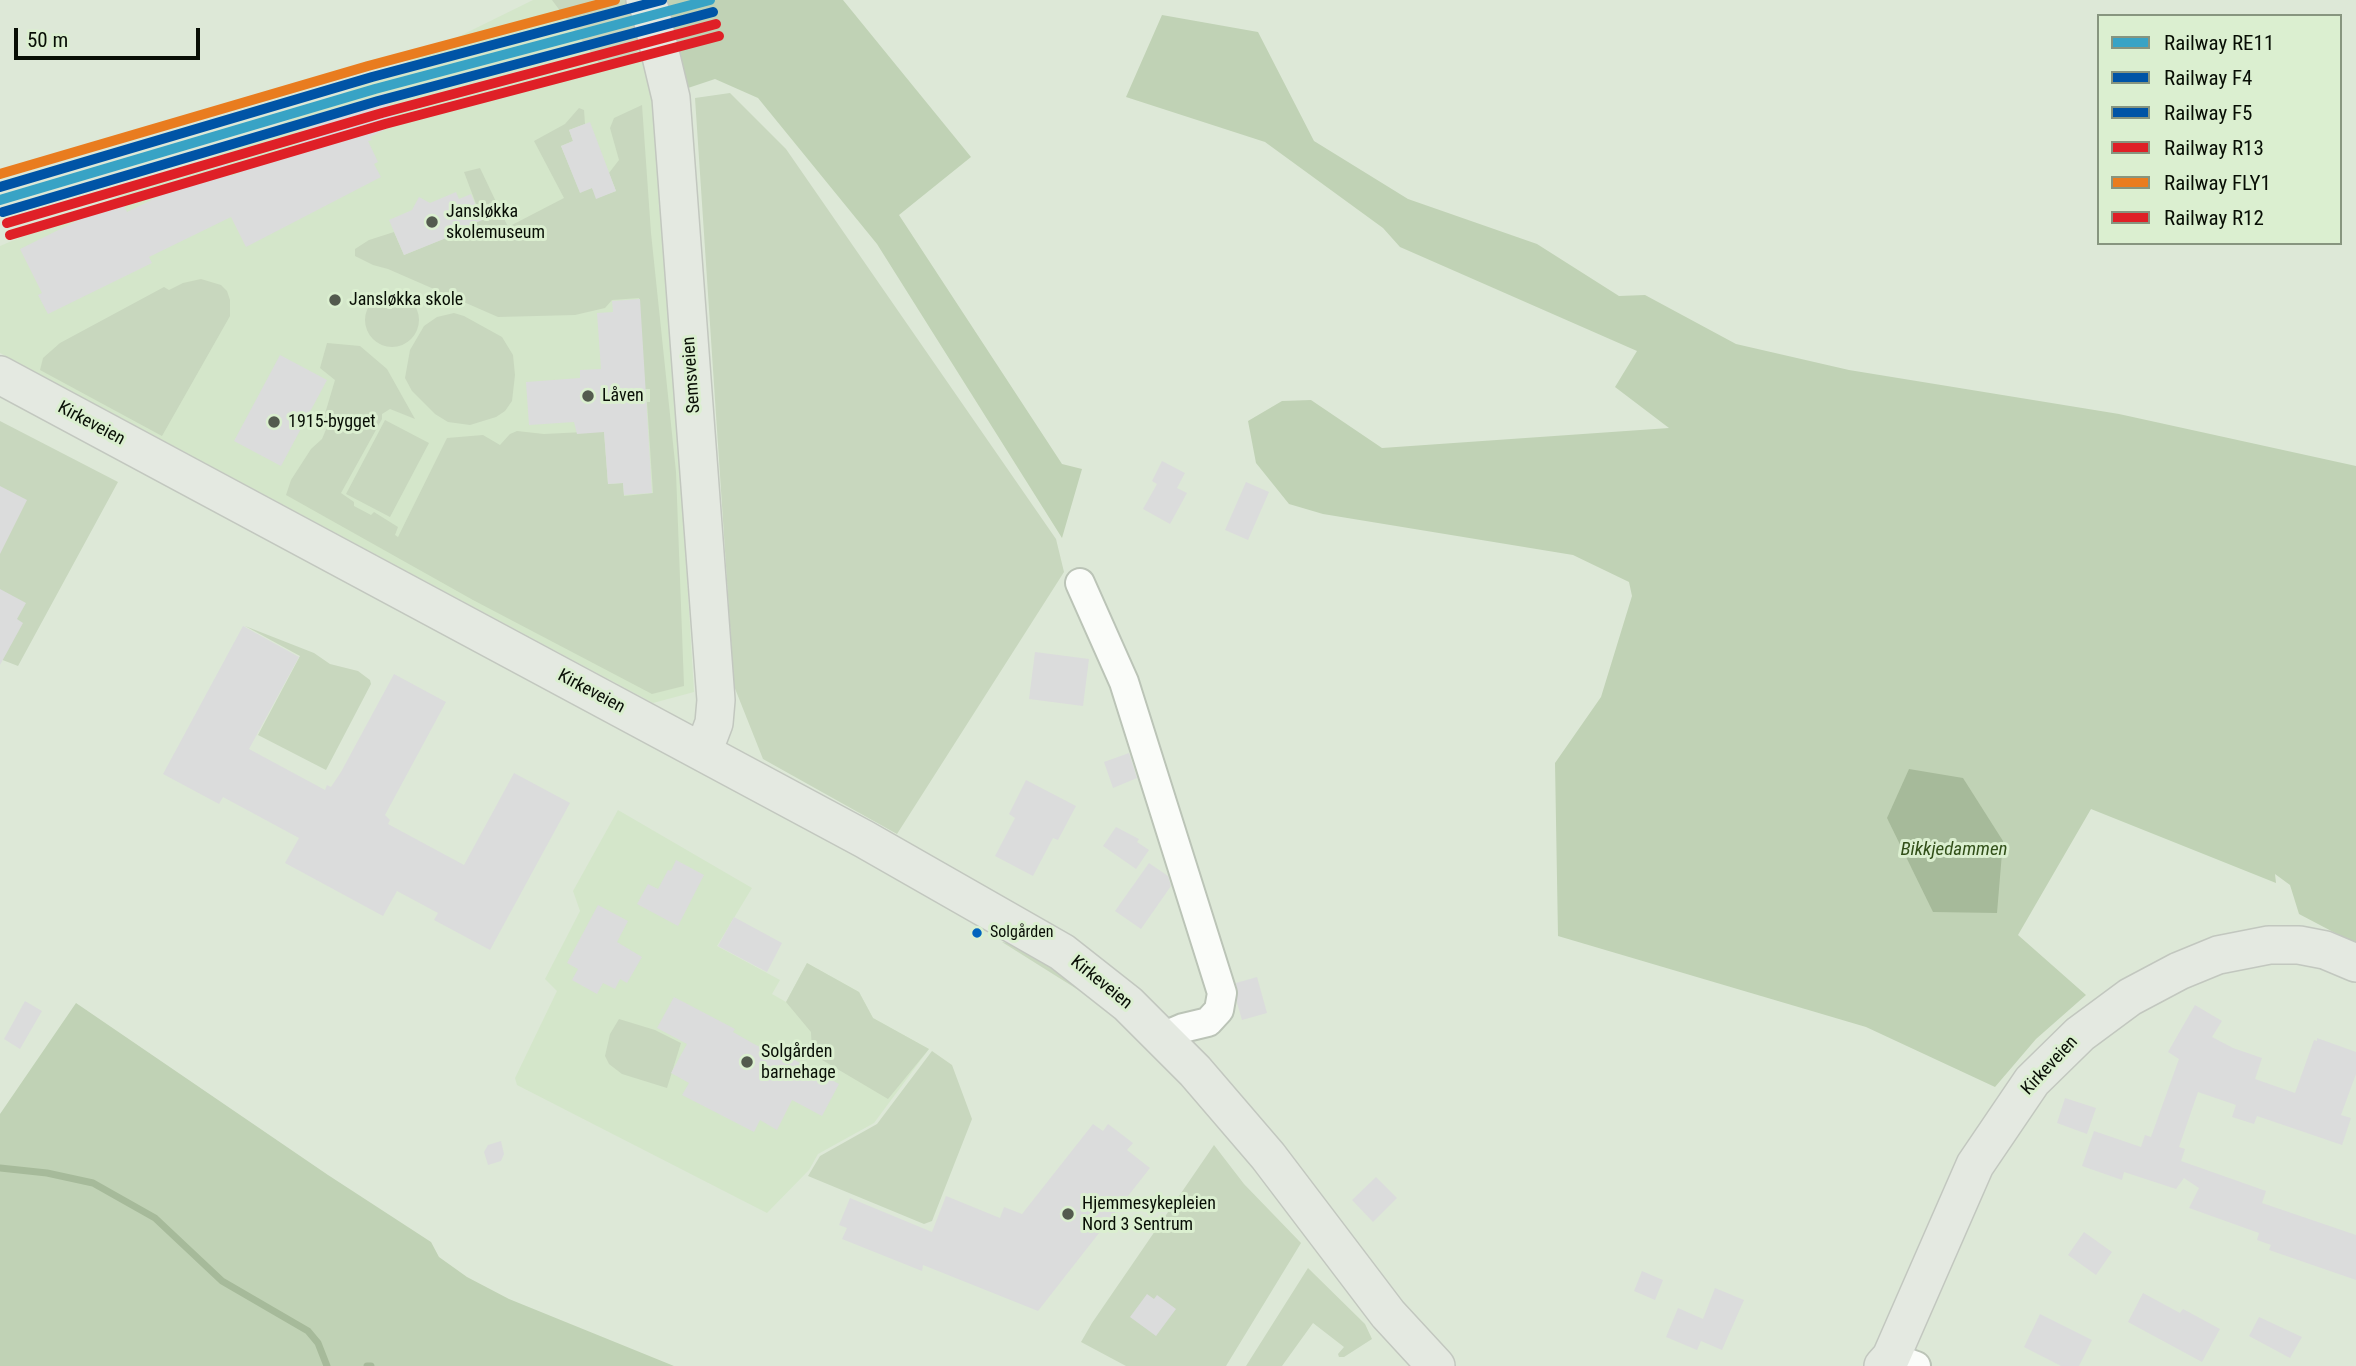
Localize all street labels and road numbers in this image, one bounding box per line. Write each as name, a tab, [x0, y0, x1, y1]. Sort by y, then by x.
street label: Semsveien	[679, 336, 705, 414]
street label: Kirkeveien	[54, 397, 128, 451]
street label: Kirkeveien	[554, 665, 628, 719]
street label: Kirkeveien	[1066, 952, 1136, 1014]
street label: Kirkeveien	[2017, 1032, 2083, 1100]

